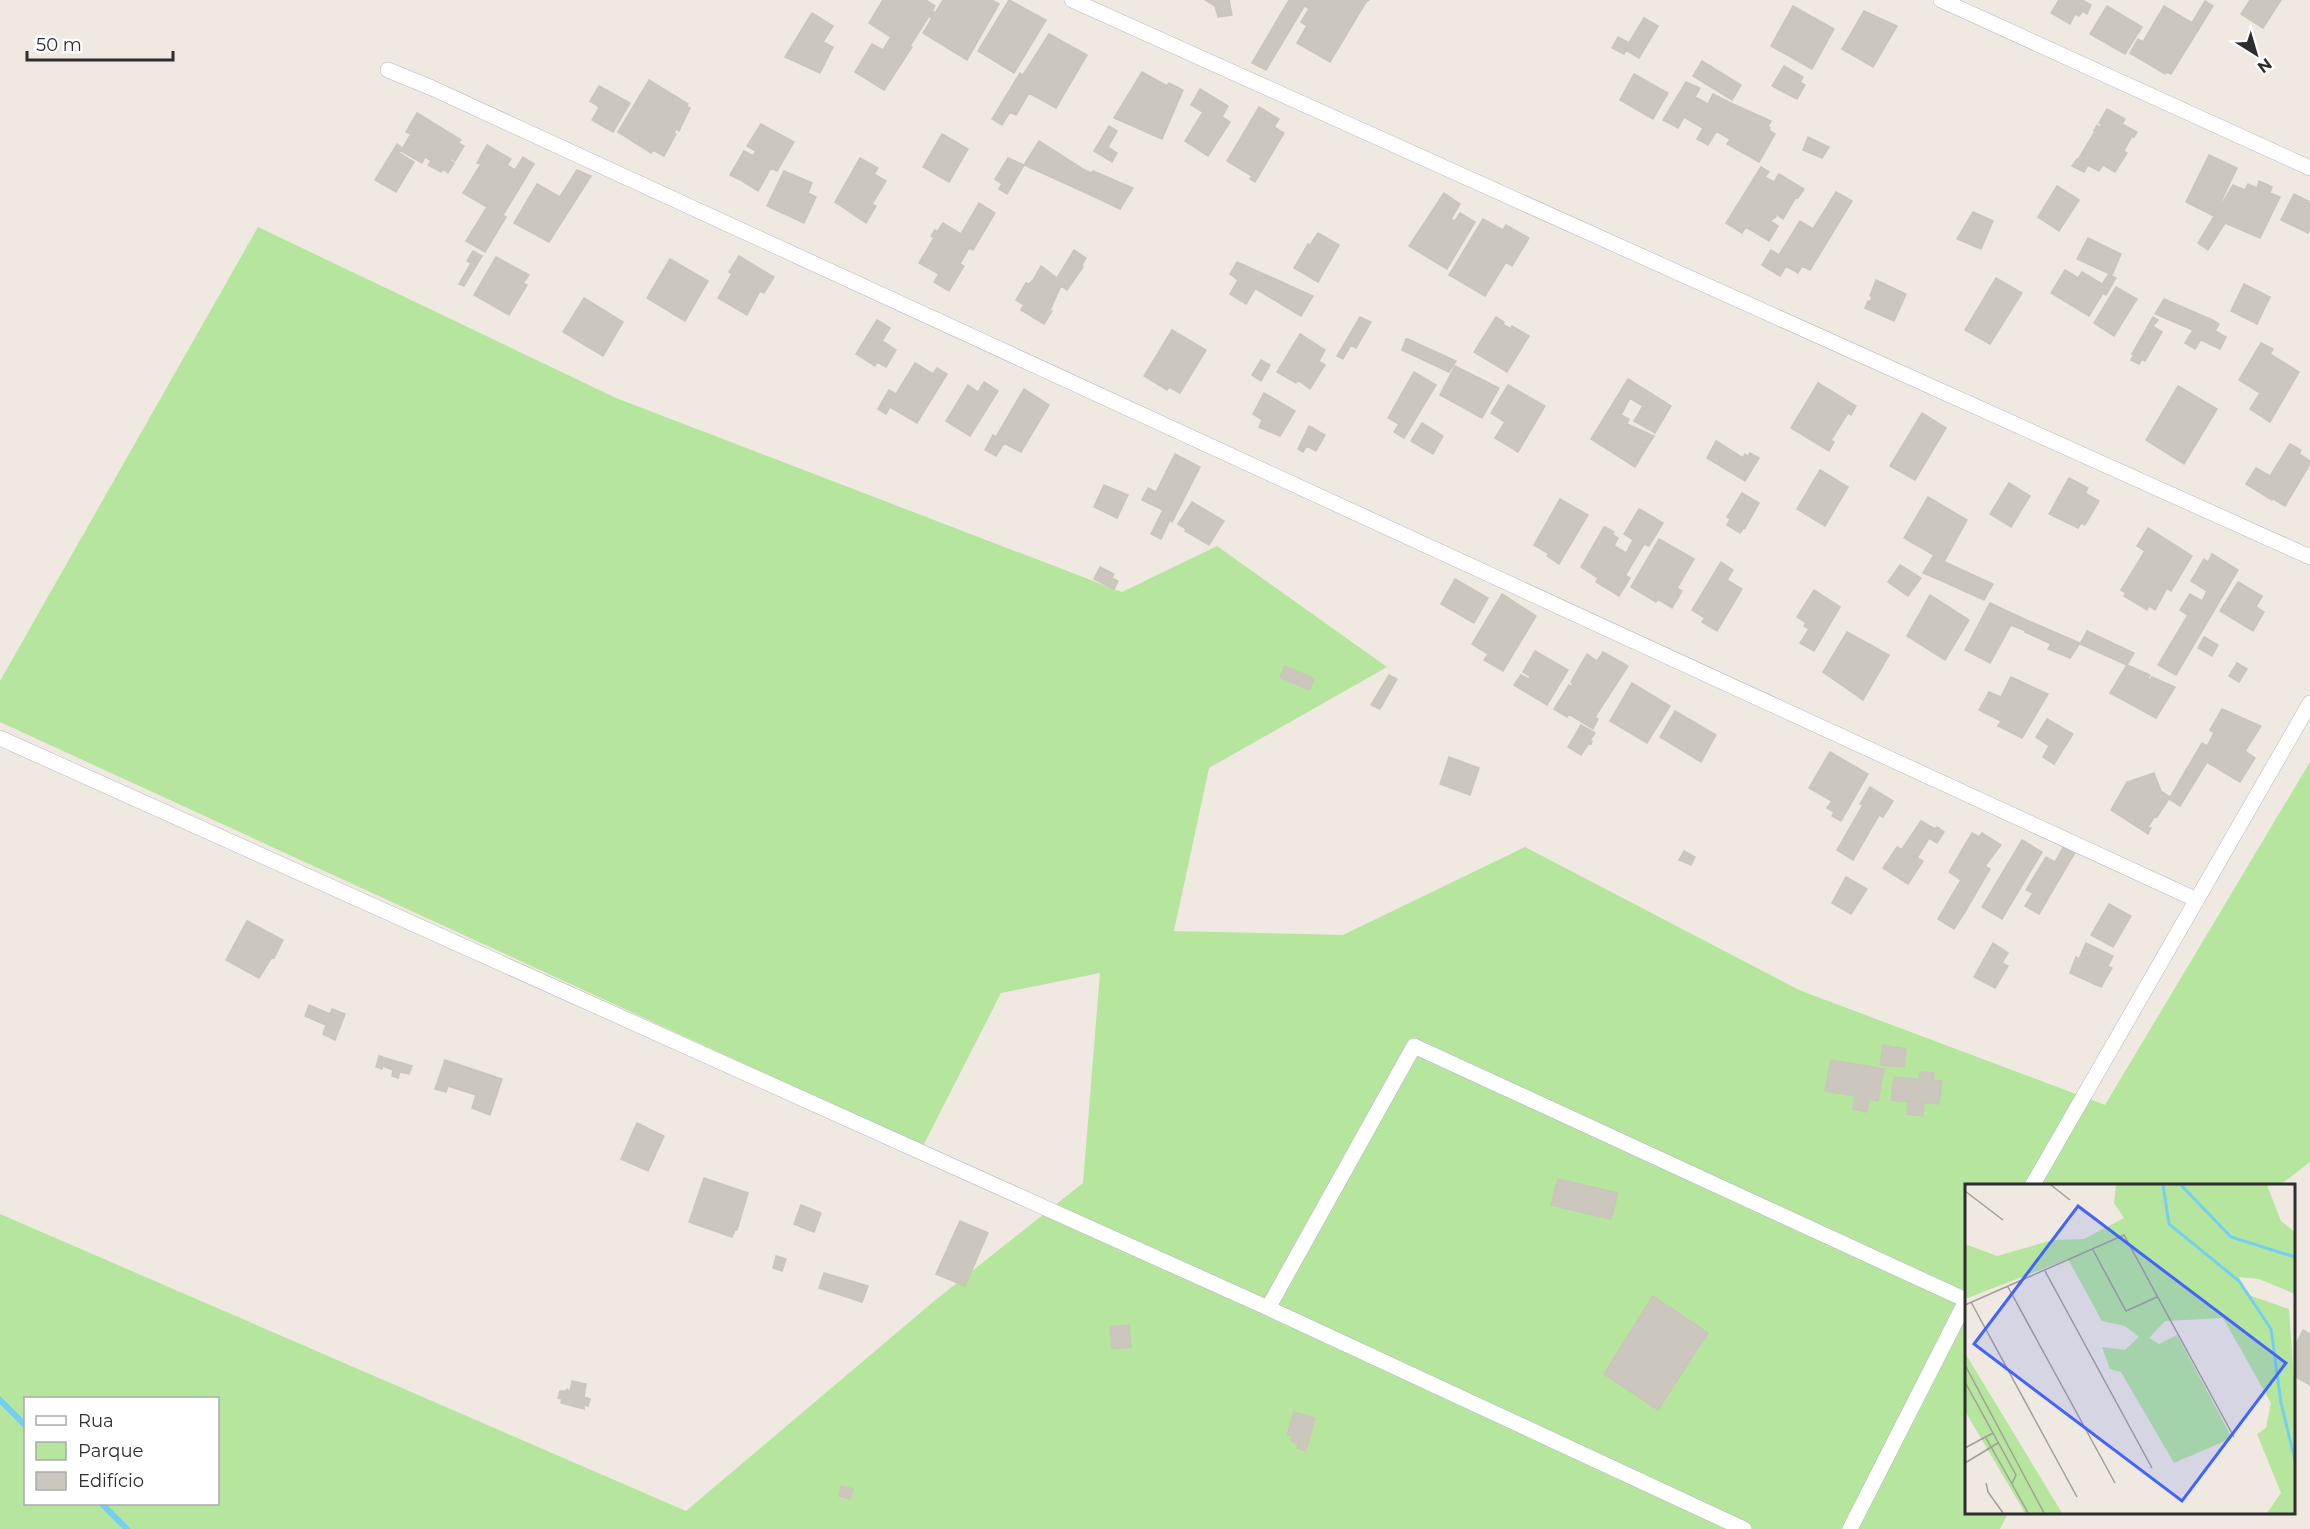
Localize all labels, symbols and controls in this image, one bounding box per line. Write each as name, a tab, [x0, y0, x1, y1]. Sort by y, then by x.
scale bar	[27, 24, 172, 62]
north arrow	[2226, 24, 2286, 84]
text: 50 m	[36, 34, 82, 56]
text: N	[2254, 54, 2276, 77]
inset map	[1965, 1184, 2295, 1514]
legend	[24, 1397, 219, 1505]
text: Rua	[78, 1410, 114, 1432]
text: Parque	[78, 1440, 144, 1462]
text: Edifício	[78, 1470, 144, 1492]

